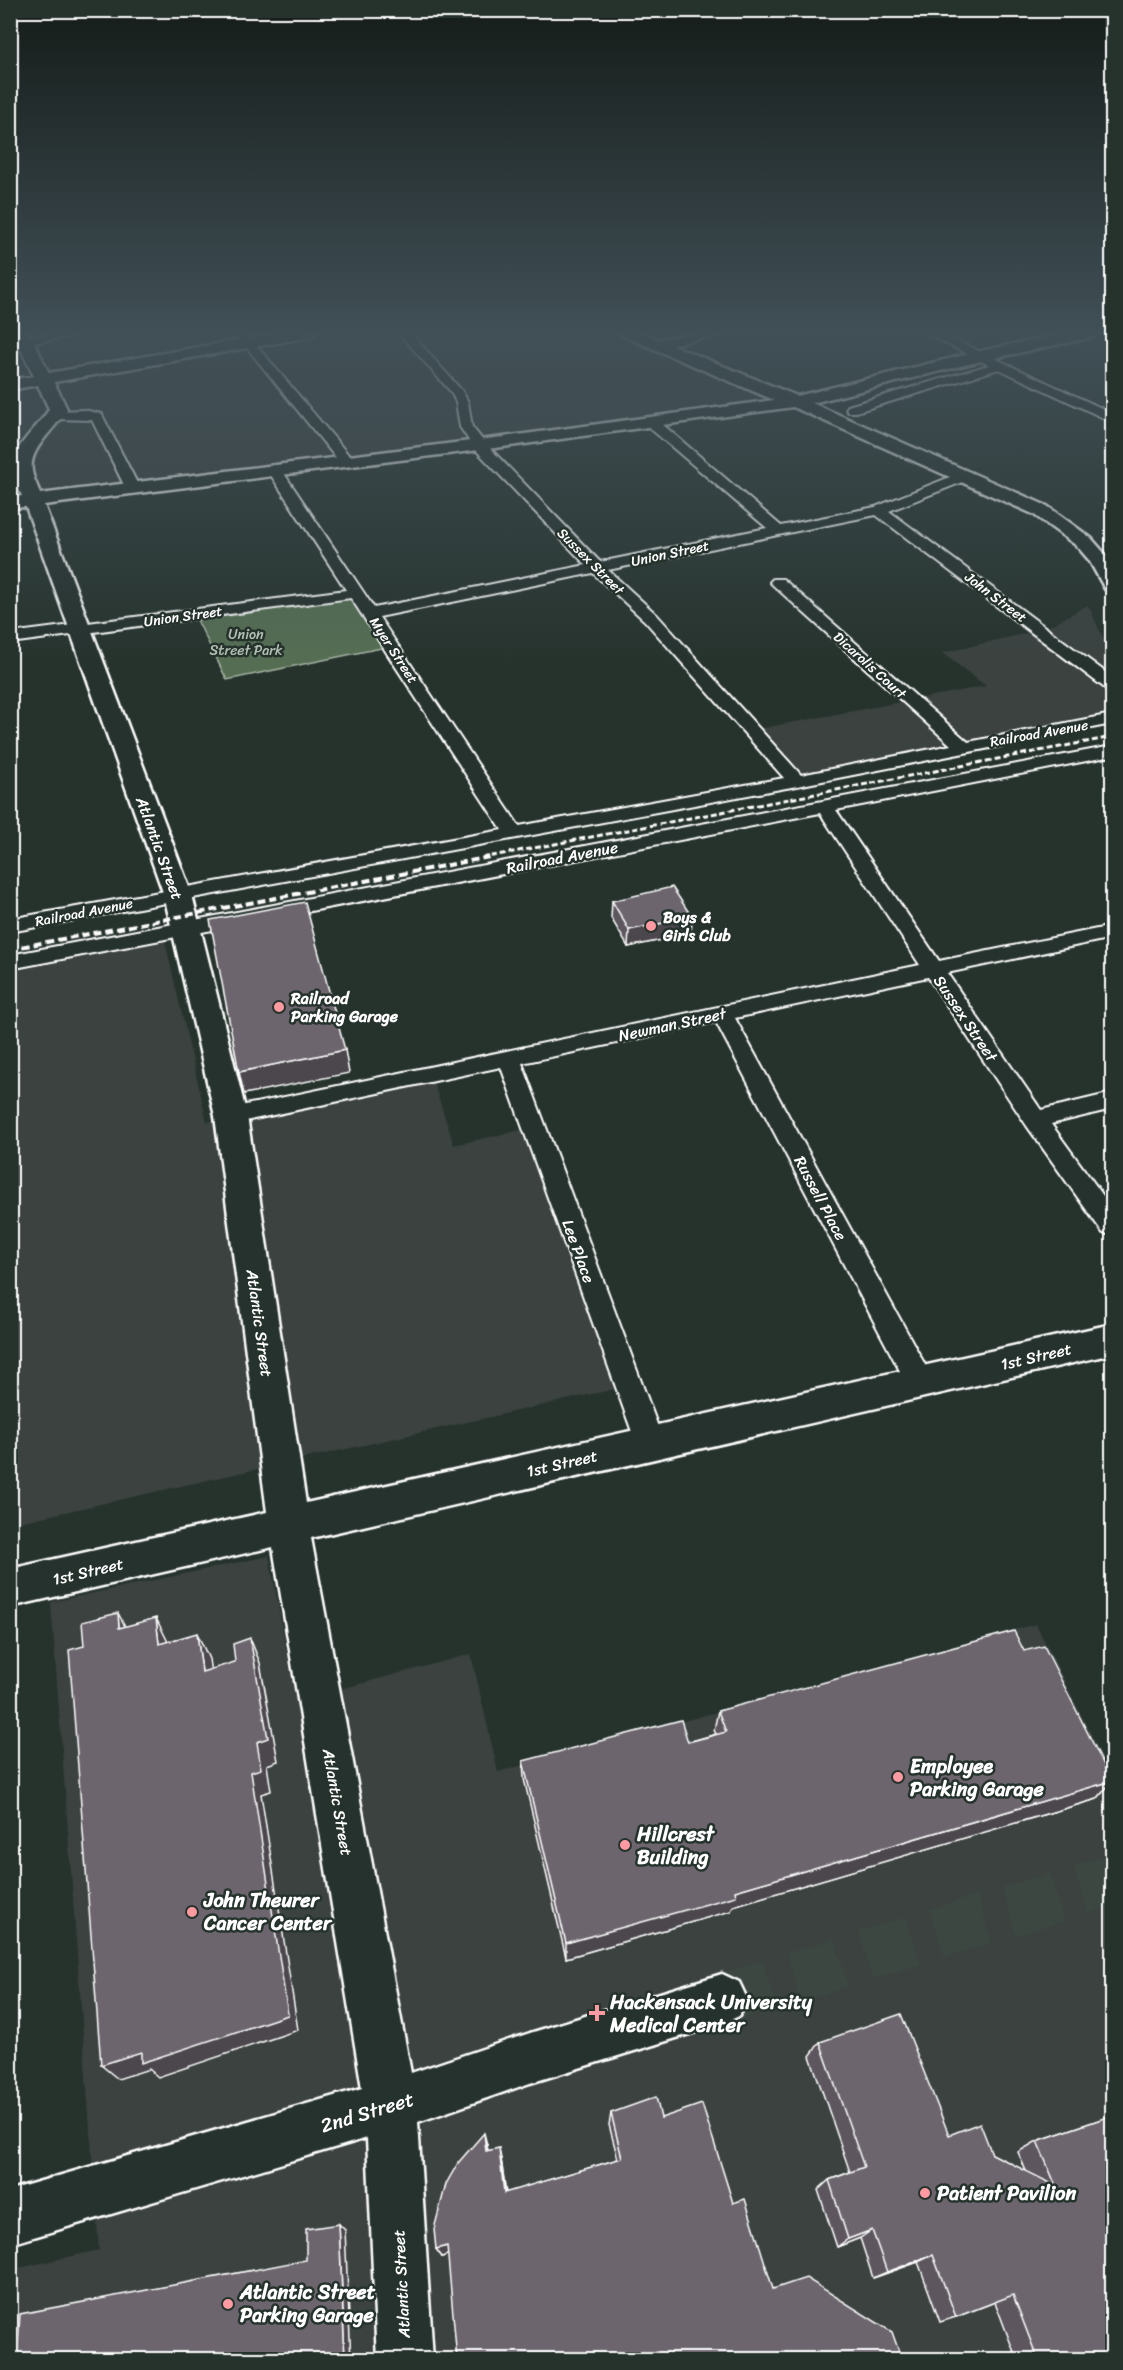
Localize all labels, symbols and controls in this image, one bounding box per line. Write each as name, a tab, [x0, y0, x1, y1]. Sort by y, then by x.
street label: Sussex Street	[551, 522, 631, 602]
street label: Union Street	[629, 533, 711, 574]
street label: John Street	[958, 565, 1032, 629]
street label: Union Street	[142, 599, 224, 634]
street label: Myer Street	[363, 612, 425, 689]
park label: Union Street Park	[209, 622, 283, 663]
street label: Dicarolis Court	[827, 625, 913, 706]
street label: Railroad Avenue	[988, 713, 1090, 754]
street label: Atlantic Street	[127, 791, 192, 904]
street label: Railroad Avenue	[504, 832, 621, 883]
street label: Railroad Avenue	[33, 891, 135, 934]
place label: Boys & Girls Club	[662, 903, 731, 950]
marker: Boys & Girls Club	[644, 919, 658, 933]
street label: Sussex Street	[926, 969, 1006, 1068]
place label: Railroad Parking Garage	[290, 984, 399, 1031]
street label: Newman Street	[616, 999, 729, 1050]
marker: Railroad Parking Garage	[272, 1000, 286, 1014]
street label: Russell Place	[786, 1150, 855, 1246]
street label: Lee Place	[554, 1215, 603, 1287]
street label: Atlantic Street	[237, 1266, 281, 1379]
street label: 1st Street	[998, 1334, 1074, 1379]
street label: 1st Street	[524, 1441, 600, 1486]
street label: 1st Street	[50, 1549, 126, 1594]
street label: Atlantic Street	[314, 1745, 361, 1858]
place label: Employee Parking Garage	[910, 1749, 1045, 1807]
marker: Employee Parking Garage	[891, 1770, 905, 1784]
place label: Hillcrest Building	[636, 1817, 716, 1875]
marker: Hillcrest Building	[618, 1838, 632, 1852]
place label: John Theurer Cancer Center	[203, 1883, 333, 1941]
marker: John Theurer Cancer Center	[185, 1905, 199, 1919]
place label: Hackensack University Medical Center	[609, 1985, 813, 2043]
marker: Hackensack University Medical Center	[588, 2004, 606, 2022]
street label: 2nd Street	[316, 2082, 418, 2143]
place label: Patient Pavilion	[937, 2176, 1076, 2211]
marker: Patient Pavilion	[918, 2186, 932, 2200]
street label: Atlantic Street	[384, 2229, 419, 2340]
place label: Atlantic Street Parking Garage	[239, 2275, 376, 2333]
marker: Atlantic Street Parking Garage	[221, 2297, 235, 2311]

